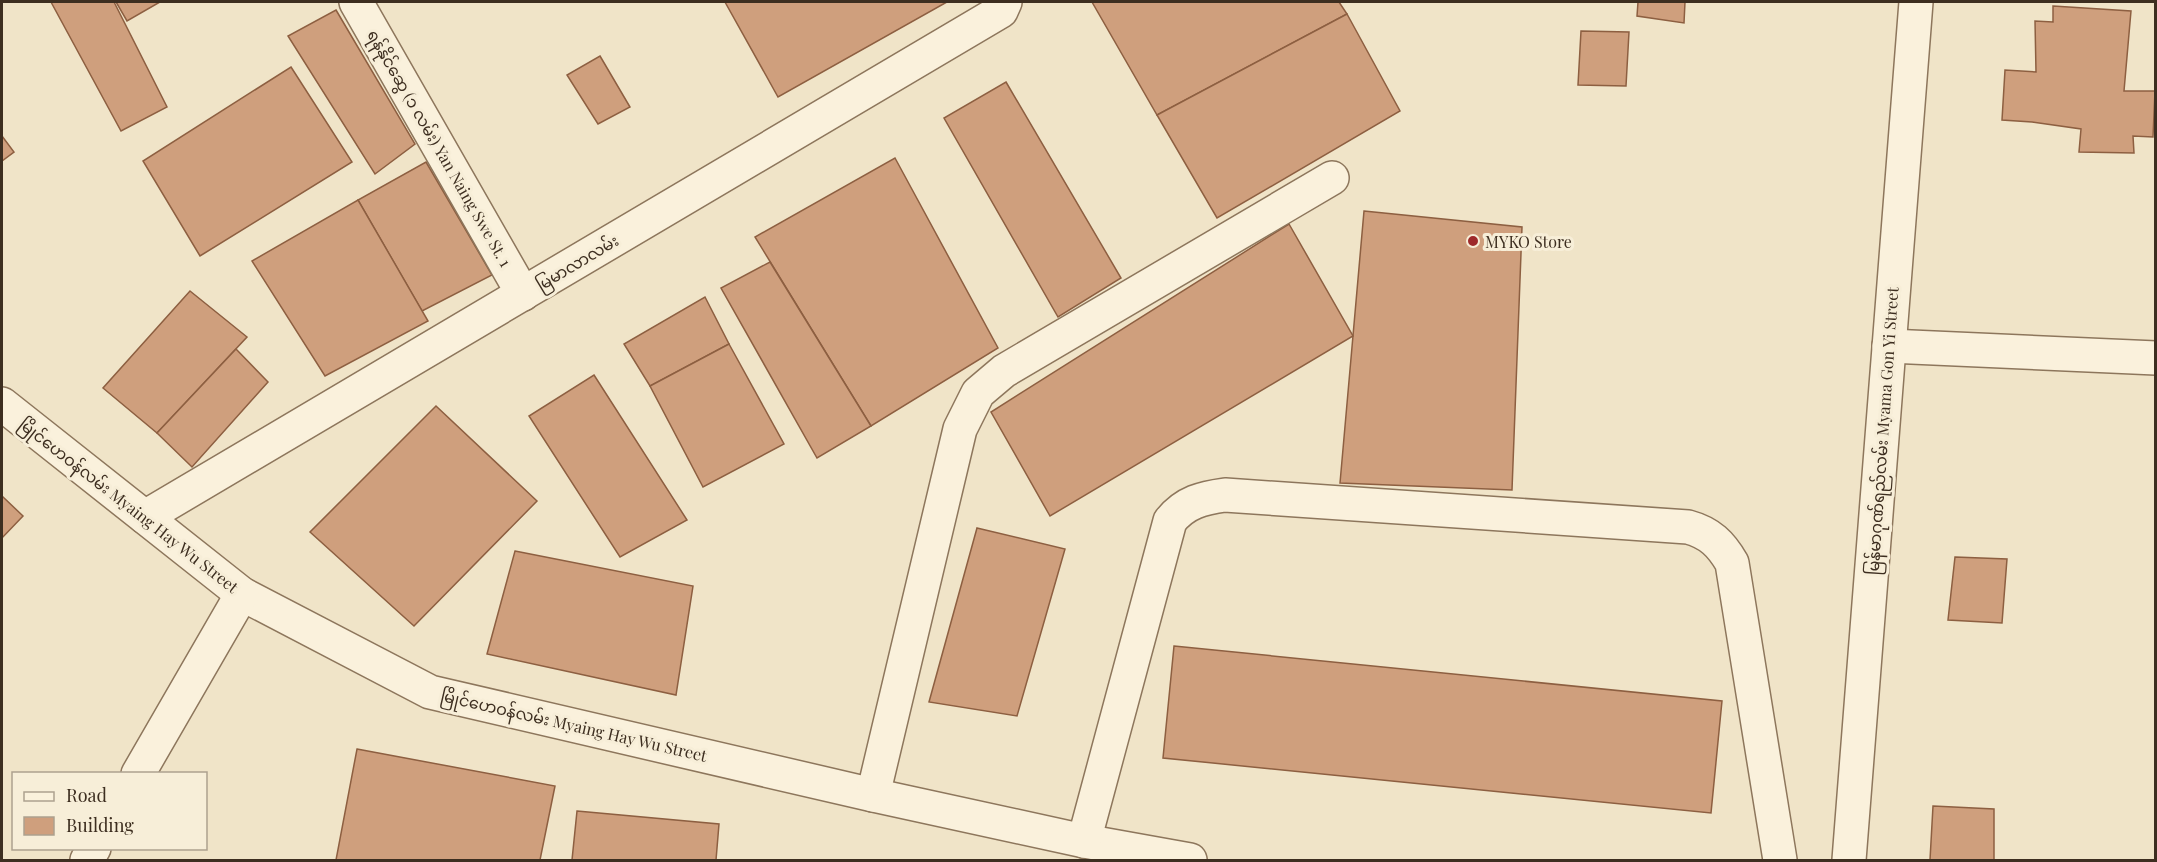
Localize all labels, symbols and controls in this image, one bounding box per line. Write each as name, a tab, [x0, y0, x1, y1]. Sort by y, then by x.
street label: ရန်နိုင်ဆွေ (၁ လမ်း) Yan Naing Swe St. 1	[359, 26, 517, 273]
street label: မြမာလာလမ်း	[532, 229, 624, 298]
place label: MYKO Store	[1485, 231, 1572, 252]
marker: MYKO Store	[1466, 234, 1480, 248]
street label: မြန်မာဂုဏ်ရည်လမ်း Myama Gon Yi Street	[1861, 286, 1908, 576]
street label: မြိုင်ဟေဝန်လမ်း Myaing Hay Wu Street	[13, 413, 243, 601]
street label: မြိုင်ဟေဝန်လမ်း Myaing Hay Wu Street	[438, 684, 709, 770]
legend	[12, 772, 207, 850]
text: Road	[66, 783, 107, 807]
text: Building	[66, 813, 134, 837]

